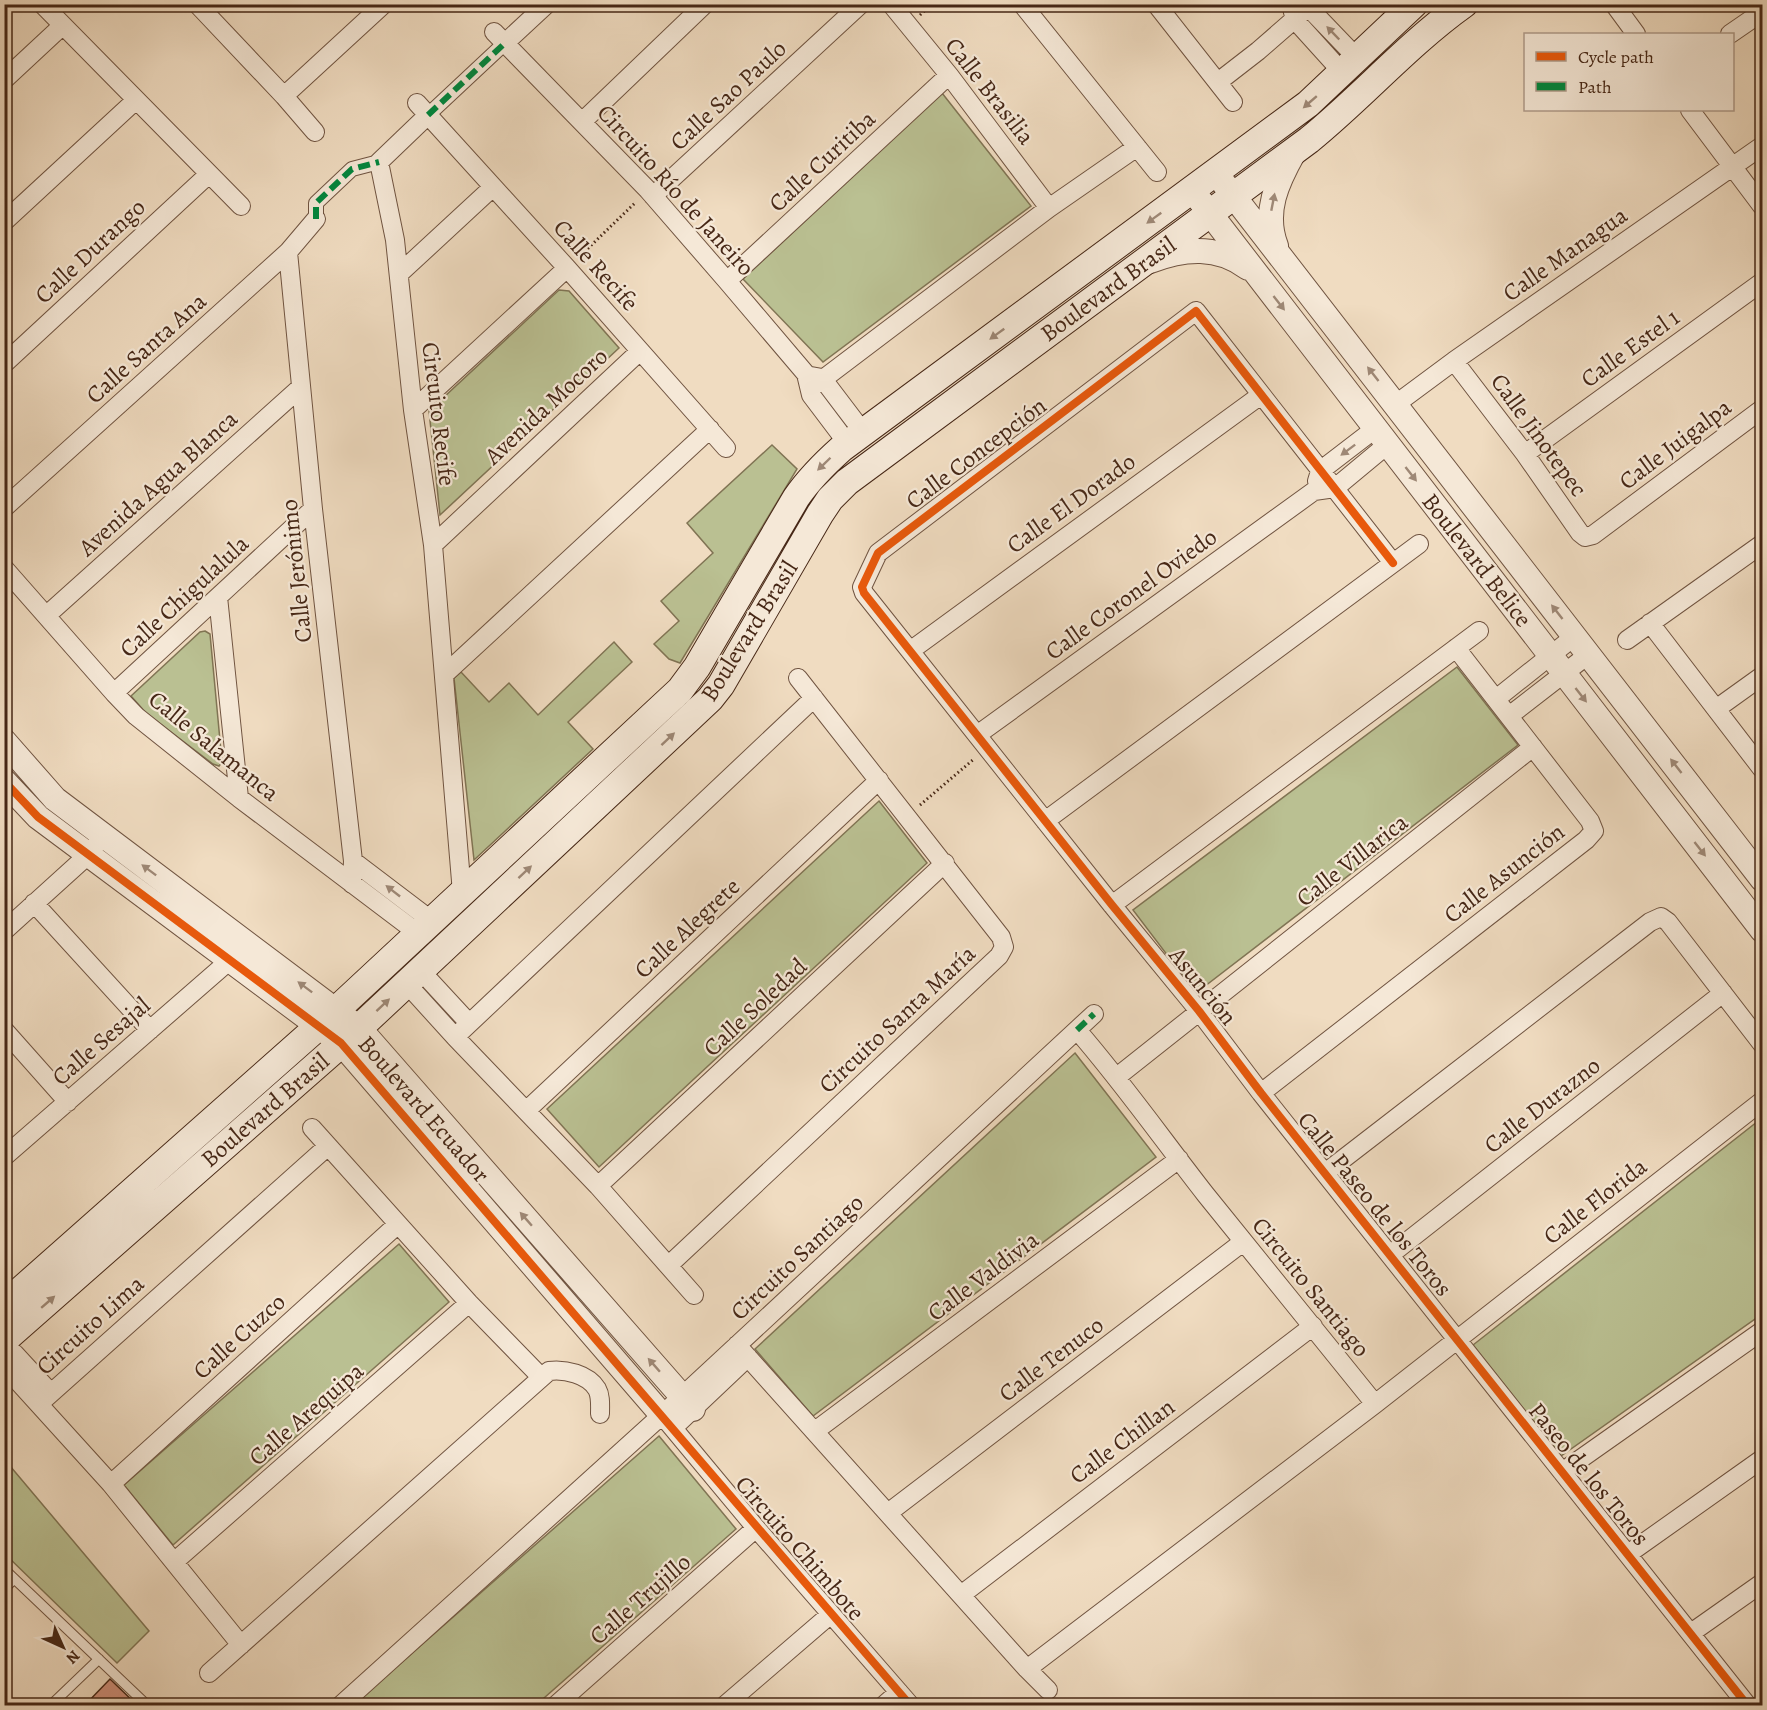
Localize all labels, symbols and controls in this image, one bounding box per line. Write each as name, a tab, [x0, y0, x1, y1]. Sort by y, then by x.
one-way arrow	[1326, 25, 1340, 40]
street label: Calle Brasilia	[938, 31, 1042, 152]
street label: Calle Sao Paulo	[663, 33, 793, 157]
legend	[1524, 33, 1734, 111]
text: Cycle path	[1578, 45, 1654, 69]
text: Path	[1578, 75, 1612, 99]
one-way arrow	[1302, 95, 1318, 108]
street label: Circuito Río de Janeiro	[590, 97, 762, 283]
street label: Calle Curitiba	[762, 103, 883, 219]
street label: Calle Durango	[28, 191, 152, 311]
one-way arrow	[1269, 193, 1278, 212]
street label: Calle Managua	[1496, 199, 1634, 309]
street label: Calle Recife	[546, 212, 646, 318]
one-way arrow	[1146, 212, 1162, 224]
street label: Boulevard Brasil	[1034, 229, 1182, 349]
street label: Calle Santa Ana	[79, 285, 214, 411]
one-way arrow	[1272, 295, 1284, 310]
street label: Calle Estel 1	[1574, 301, 1686, 395]
one-way arrow	[989, 327, 1004, 339]
street label: Circuito Recife	[414, 340, 464, 488]
street label: Avenida Mocoro	[477, 340, 615, 472]
one-way arrow	[1368, 367, 1380, 382]
street label: Calle Jinotepec	[1483, 367, 1595, 503]
street label: Calle Concepción	[899, 390, 1053, 516]
street label: Calle Juigalpa	[1612, 391, 1738, 497]
street label: Avenida Agua Blanca	[71, 402, 245, 564]
one-way arrow	[1340, 443, 1355, 455]
street label: Calle El Dorado	[1000, 445, 1142, 561]
one-way arrow	[817, 457, 832, 471]
one-way arrow	[1404, 466, 1416, 481]
street label: Boulevard Belice	[1415, 486, 1539, 634]
street label: Calle Jerónimo	[273, 498, 319, 644]
street label: Calle Coronel Oviedo	[1039, 521, 1223, 667]
street label: Calle Chigulalula	[112, 527, 256, 664]
street label: Boulevard Brasil	[693, 554, 805, 707]
one-way arrow	[1550, 604, 1563, 620]
street label: Calle Salamanca	[142, 683, 287, 809]
one-way arrow	[1575, 686, 1587, 702]
one-way arrow	[660, 732, 675, 746]
one-way arrow	[1670, 759, 1682, 774]
street label: Calle Villarica	[1289, 806, 1415, 914]
street label: Calle Asunción	[1437, 816, 1571, 930]
one-way arrow	[1694, 841, 1707, 857]
one-way arrow	[142, 864, 157, 876]
one-way arrow	[518, 865, 533, 879]
street label: Calle Alegrete	[627, 871, 747, 985]
one-way arrow	[385, 885, 400, 897]
street label: Circuito Santa María	[812, 937, 983, 1100]
street label: Asunción	[1161, 939, 1244, 1032]
street label: Calle Soledad	[696, 950, 814, 1063]
one-way arrow	[297, 981, 313, 993]
street label: Calle Sesajal	[45, 989, 157, 1093]
one-way arrow	[375, 998, 390, 1012]
street label: Boulevard Ecuador	[351, 1028, 497, 1190]
street label: Boulevard Brasil	[194, 1045, 336, 1175]
street label: Calle Durazno	[1477, 1049, 1607, 1161]
street label: Calle Paseo de los Toros	[1290, 1105, 1460, 1303]
street label: Calle Florida	[1536, 1150, 1654, 1252]
street label: Circuito Santiago	[723, 1187, 871, 1327]
street label: Circuito Santiago	[1245, 1210, 1377, 1364]
one-way arrow	[519, 1211, 532, 1227]
street label: Calle Valdivia	[921, 1223, 1046, 1328]
street label: Circuito Lima	[29, 1267, 151, 1382]
street label: Calle Cuzco	[186, 1286, 292, 1386]
one-way arrow	[40, 1296, 55, 1309]
street label: Calle Tenuco	[992, 1309, 1110, 1409]
street label: Calle Arequipa	[242, 1355, 371, 1473]
one-way arrow	[648, 1358, 661, 1373]
street label: Calle Chillan	[1063, 1391, 1181, 1491]
street label: Paseo de los Toros	[1521, 1396, 1657, 1552]
street label: Circuito Chimbote	[728, 1469, 872, 1627]
street label: Calle Trujillo	[583, 1546, 697, 1652]
north arrow	[33, 1617, 93, 1677]
text: N	[61, 1645, 85, 1669]

